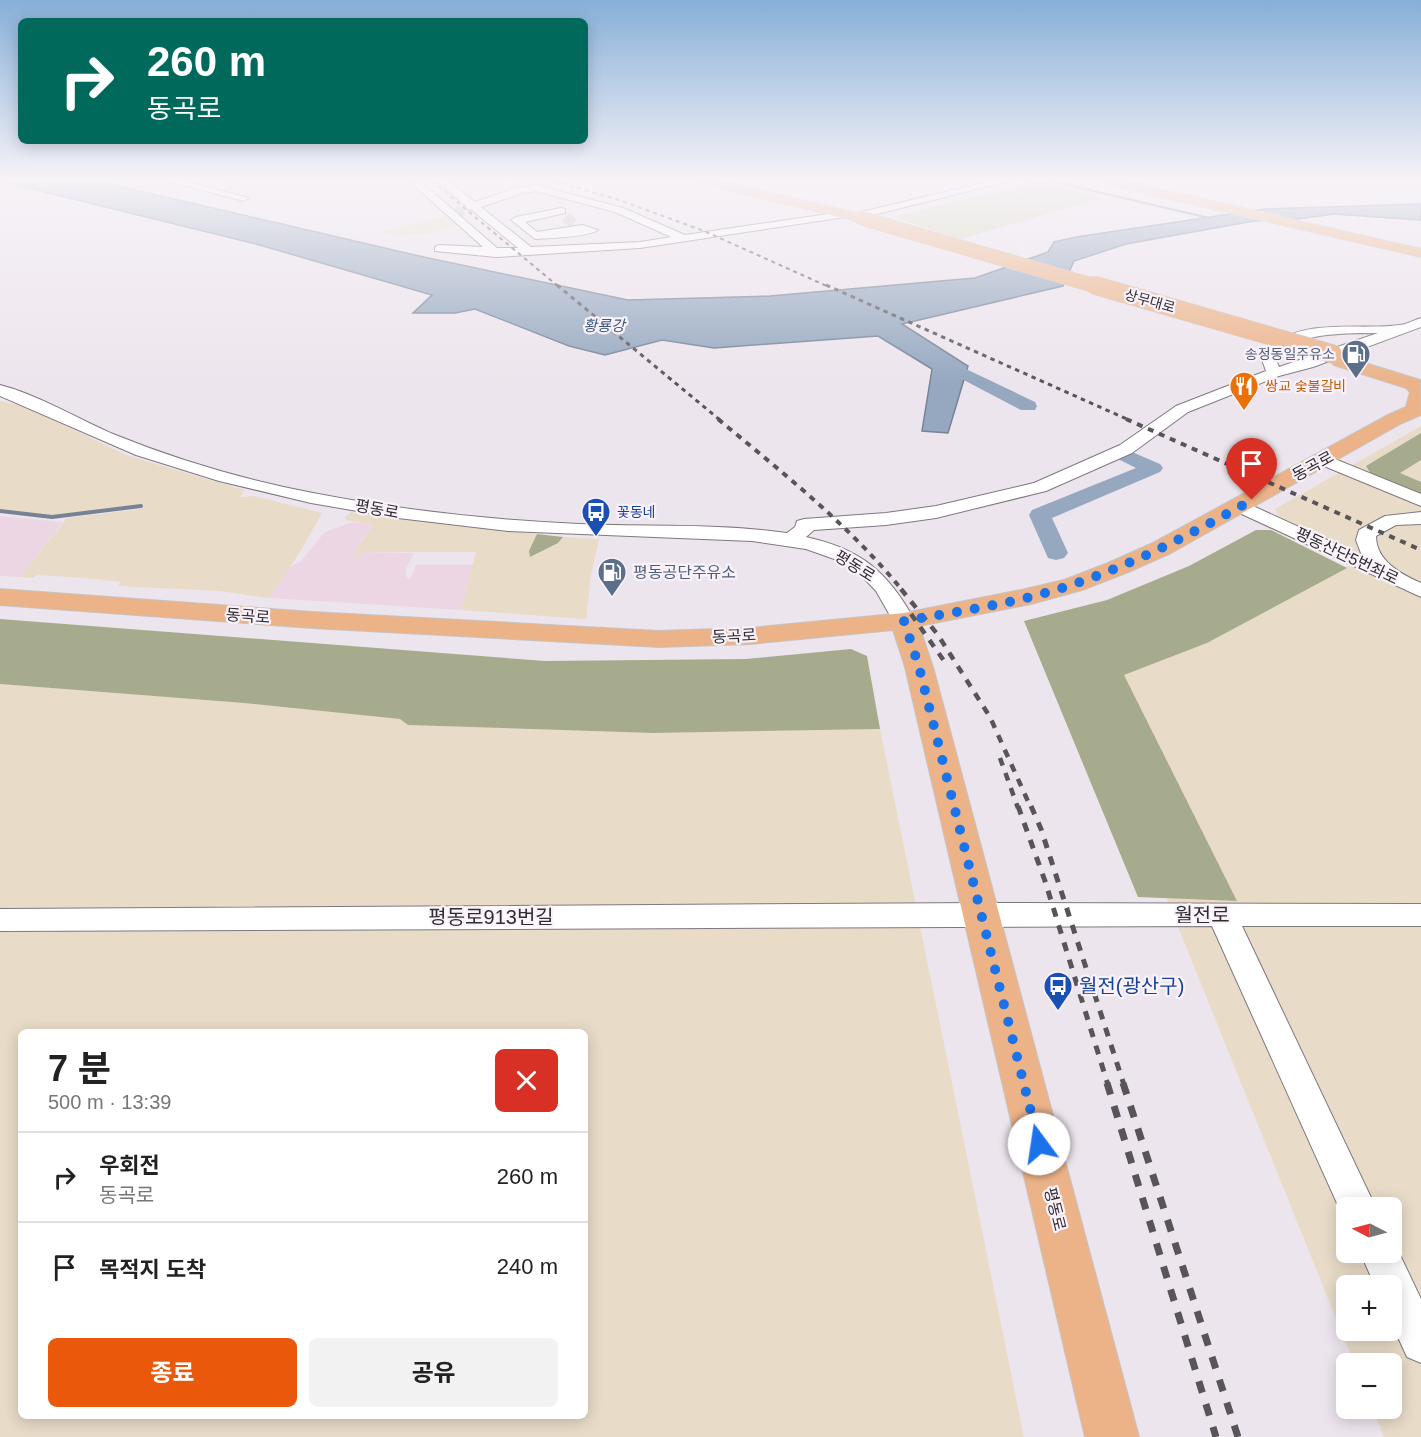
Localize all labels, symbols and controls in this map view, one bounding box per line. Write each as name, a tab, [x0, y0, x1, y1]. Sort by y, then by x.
text: 260 m	[147, 38, 266, 85]
icon: right	[48, 42, 126, 120]
text: 동곡로	[147, 94, 222, 124]
street label: 상무대로	[1123, 286, 1177, 316]
water label: 황룡강	[583, 317, 627, 334]
fuel station icon: 송정동일주유소	[1340, 338, 1372, 380]
place label: 송정동일주유소	[1245, 346, 1335, 362]
restaurant icon: 쌍교 숯불갈비	[1228, 370, 1260, 412]
place label: 쌍교 숯불갈비	[1265, 378, 1346, 394]
pin	[1226, 438, 1277, 500]
icon: arrive	[1235, 447, 1268, 480]
street label: 동곡로	[1290, 448, 1337, 484]
bus stop icon: 꽃동네	[580, 496, 612, 538]
street label: 평동로	[354, 497, 400, 521]
place label: 꽃동네	[617, 504, 656, 520]
street label: 평동산단5번좌로	[1293, 525, 1402, 587]
street label: 평동로	[832, 547, 878, 585]
fuel station icon: 평동공단주유소	[596, 556, 628, 598]
place label: 평동공단주유소	[633, 564, 736, 581]
street label: 동곡로	[225, 606, 271, 626]
street label: 동곡로	[711, 626, 757, 646]
street label: 월전로	[1174, 904, 1230, 926]
street label: 평동로913번길	[428, 906, 554, 928]
bus stop icon: 월전(광산구)	[1042, 970, 1074, 1012]
place label: 월전(광산구)	[1079, 975, 1184, 997]
text: 7 분	[48, 1048, 111, 1089]
button: close	[495, 1049, 558, 1112]
text: 500 m · 13:39	[48, 1091, 171, 1113]
position arrow	[1007, 1112, 1071, 1176]
text: 우회전	[99, 1153, 160, 1178]
icon: right	[48, 1161, 81, 1194]
text: 260 m	[497, 1164, 558, 1189]
text: 동곡로	[99, 1184, 154, 1206]
street label: 평동로	[1041, 1186, 1069, 1233]
north arrow	[1336, 1197, 1402, 1263]
map controls	[1336, 1197, 1402, 1419]
icon: arrive	[48, 1251, 81, 1284]
text: 240 m	[497, 1254, 558, 1279]
text: 목적지 도착	[99, 1257, 206, 1282]
button: +	[1336, 1275, 1402, 1341]
button: 종료	[48, 1338, 297, 1407]
button: 공유	[309, 1338, 558, 1407]
button: −	[1336, 1353, 1402, 1419]

